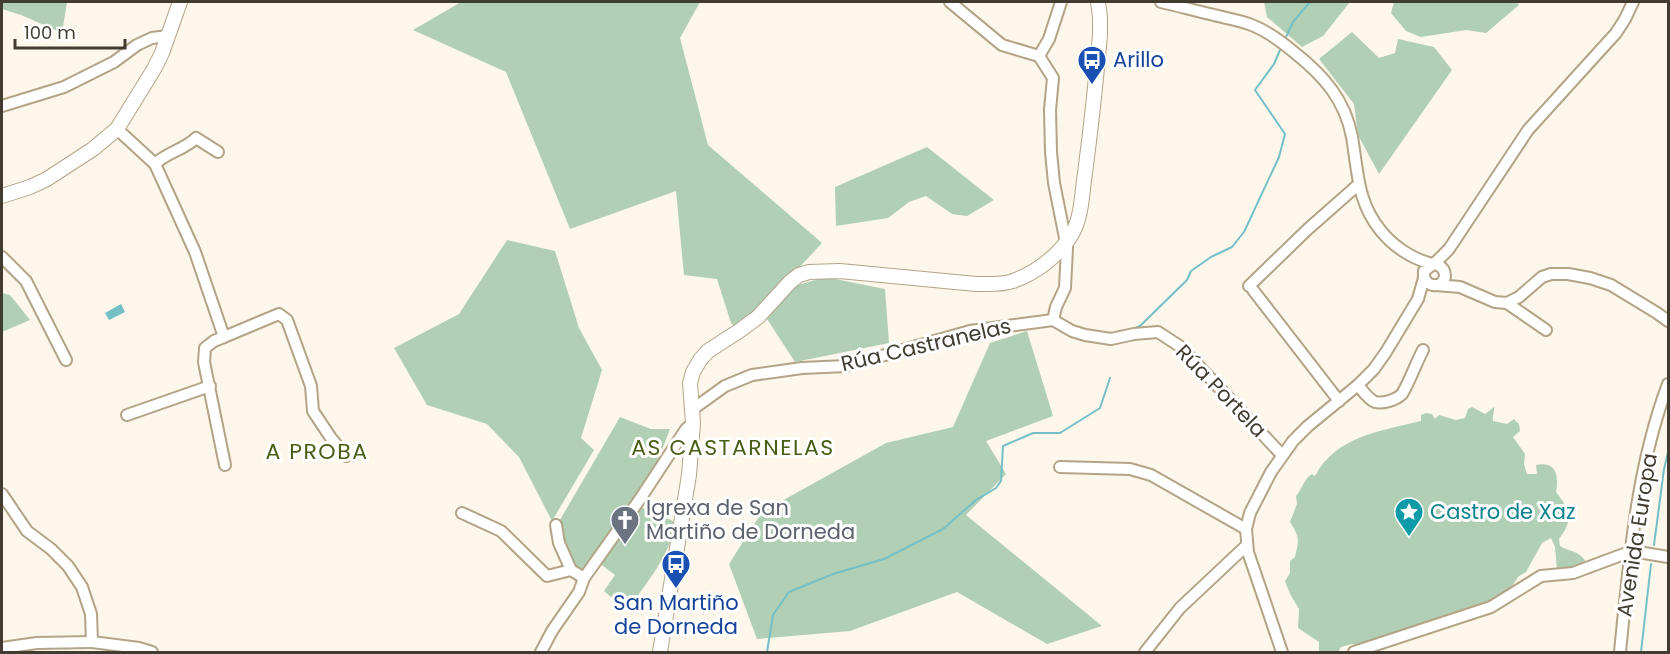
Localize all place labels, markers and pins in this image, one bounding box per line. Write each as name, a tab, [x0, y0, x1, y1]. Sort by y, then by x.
bus stop icon: Arillo	[1076, 44, 1108, 86]
place label: Arillo	[1113, 45, 1164, 74]
place label: Igrexa de San Martiño de Dorneda	[646, 493, 855, 546]
place icon: Castro de Xaz	[1393, 496, 1425, 538]
place label: Castro de Xaz	[1430, 497, 1576, 526]
church icon: Igrexa de San Martiño de Dorneda	[609, 504, 641, 546]
bus stop icon: San Martiño de Dorneda	[660, 548, 692, 590]
place label: San Martiño de Dorneda	[613, 588, 739, 641]

